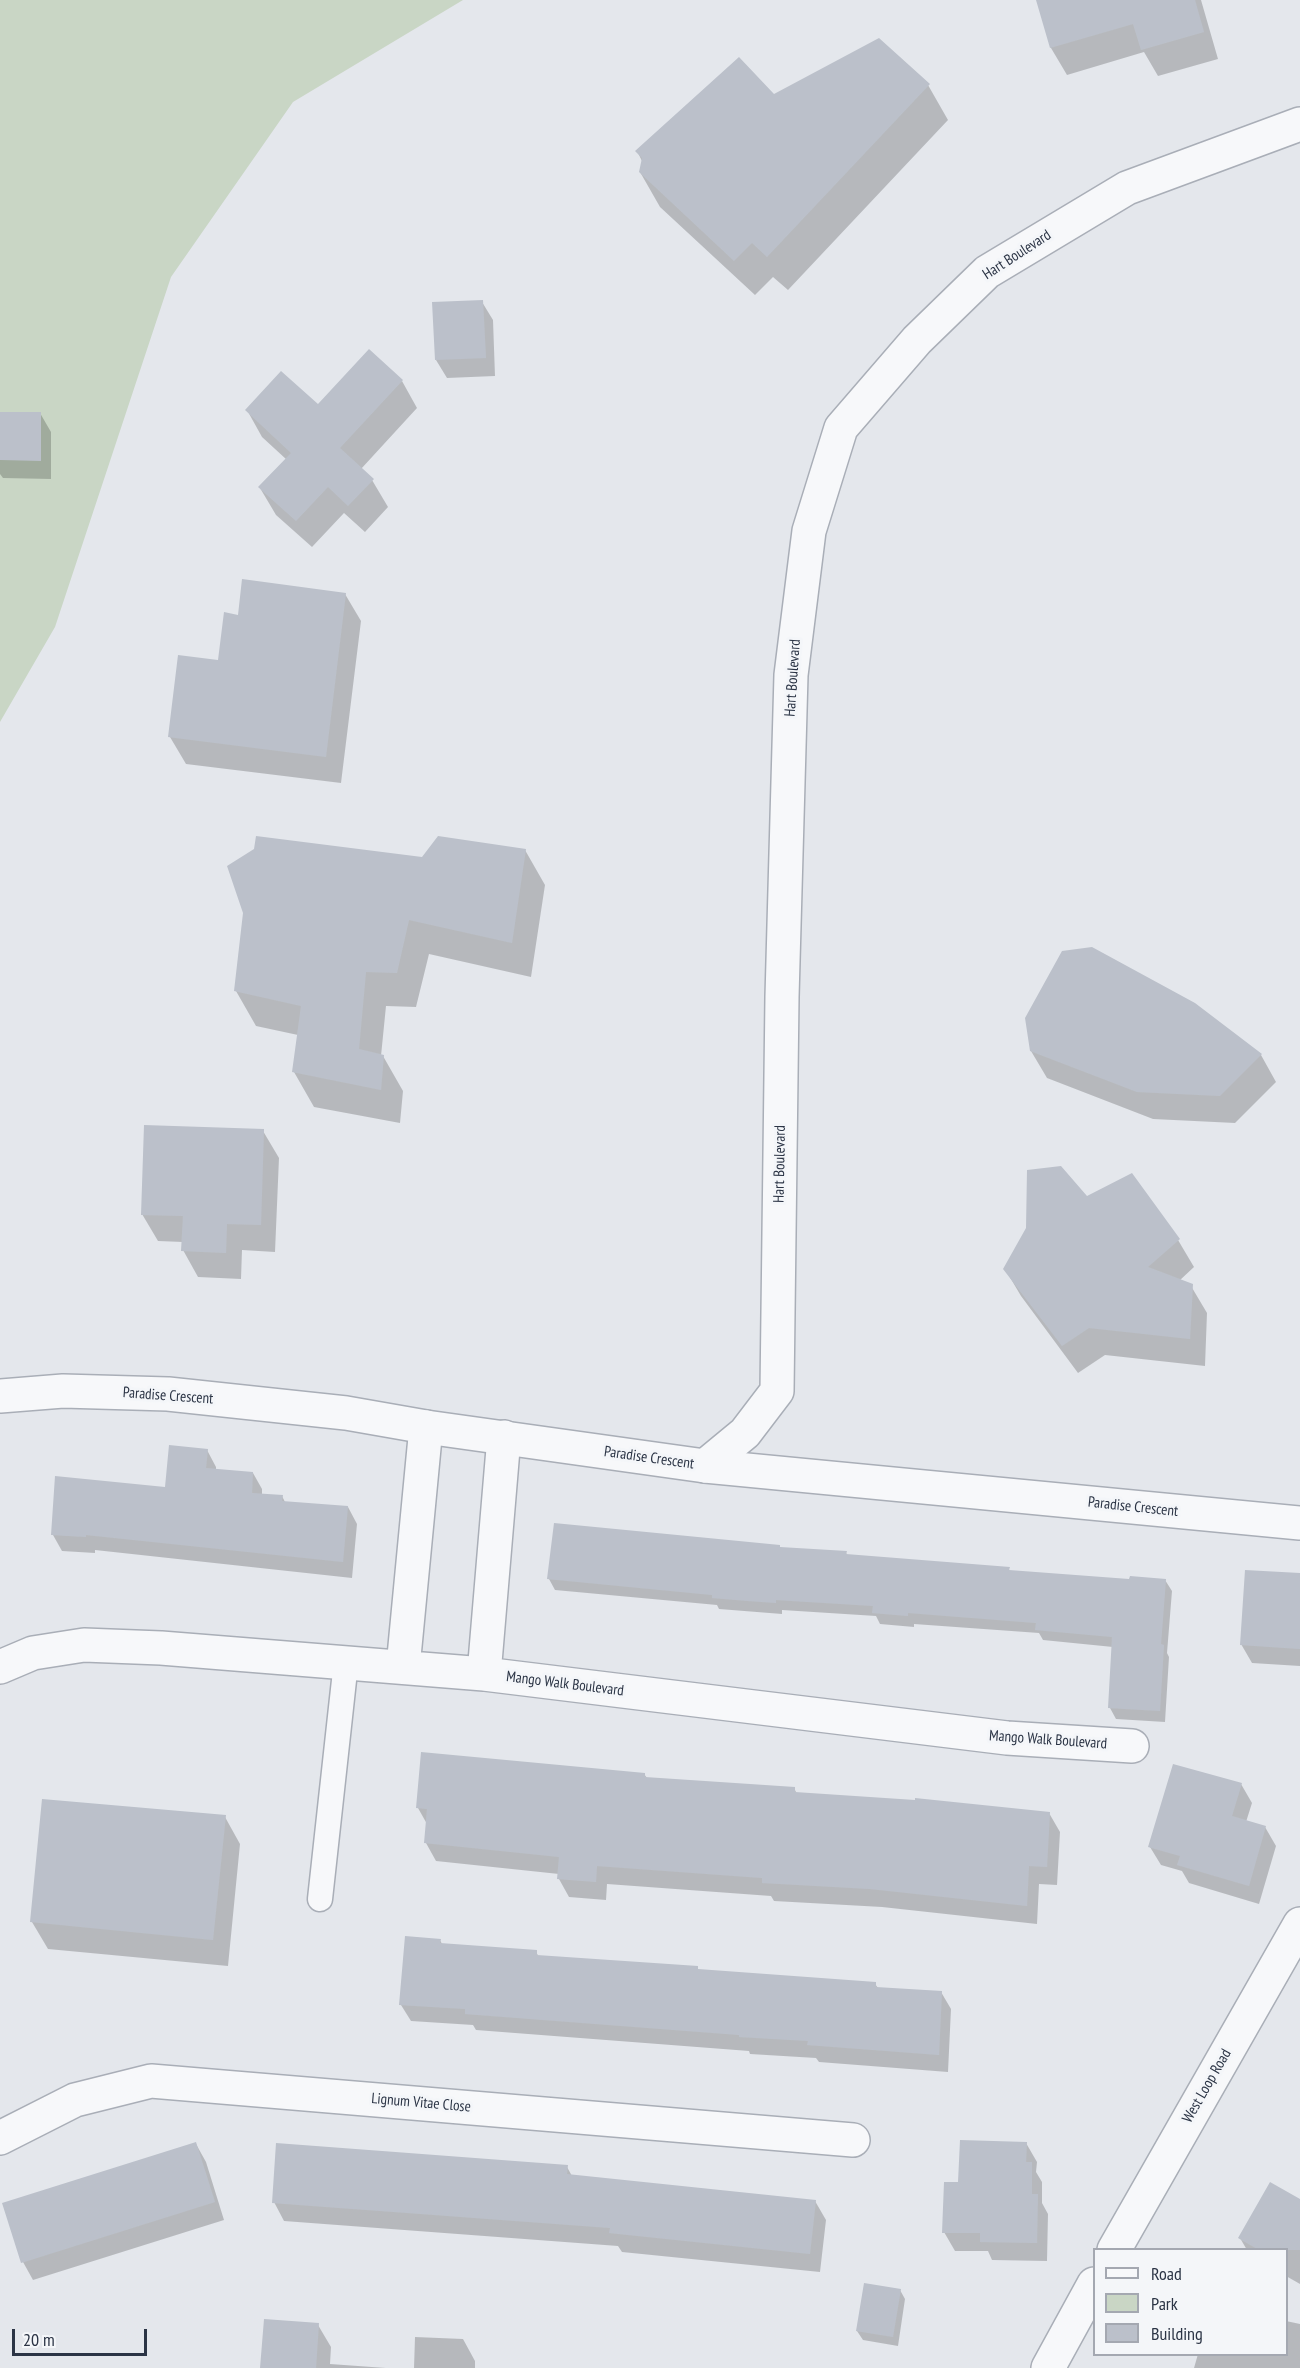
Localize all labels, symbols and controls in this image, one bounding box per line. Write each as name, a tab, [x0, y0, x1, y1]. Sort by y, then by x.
street label: Hart Boulevard	[980, 226, 1054, 284]
street label: Hart Boulevard	[781, 639, 805, 717]
street label: Hart Boulevard	[770, 1125, 790, 1203]
street label: Paradise Crescent	[122, 1384, 214, 1408]
street label: Paradise Crescent	[603, 1443, 695, 1473]
street label: Paradise Crescent	[1087, 1493, 1179, 1521]
street label: Mango Walk Boulevard	[505, 1668, 625, 1700]
street label: Mango Walk Boulevard	[988, 1727, 1108, 1753]
street label: West Loop Road	[1179, 2046, 1235, 2126]
street label: Lignum Vitae Close	[371, 2090, 471, 2116]
legend	[1093, 2248, 1288, 2356]
text: Road	[1151, 2262, 1182, 2285]
text: Park	[1151, 2292, 1178, 2315]
scale bar	[15, 2317, 150, 2355]
text: Building	[1151, 2322, 1203, 2345]
text: 20 m	[23, 2328, 55, 2351]

